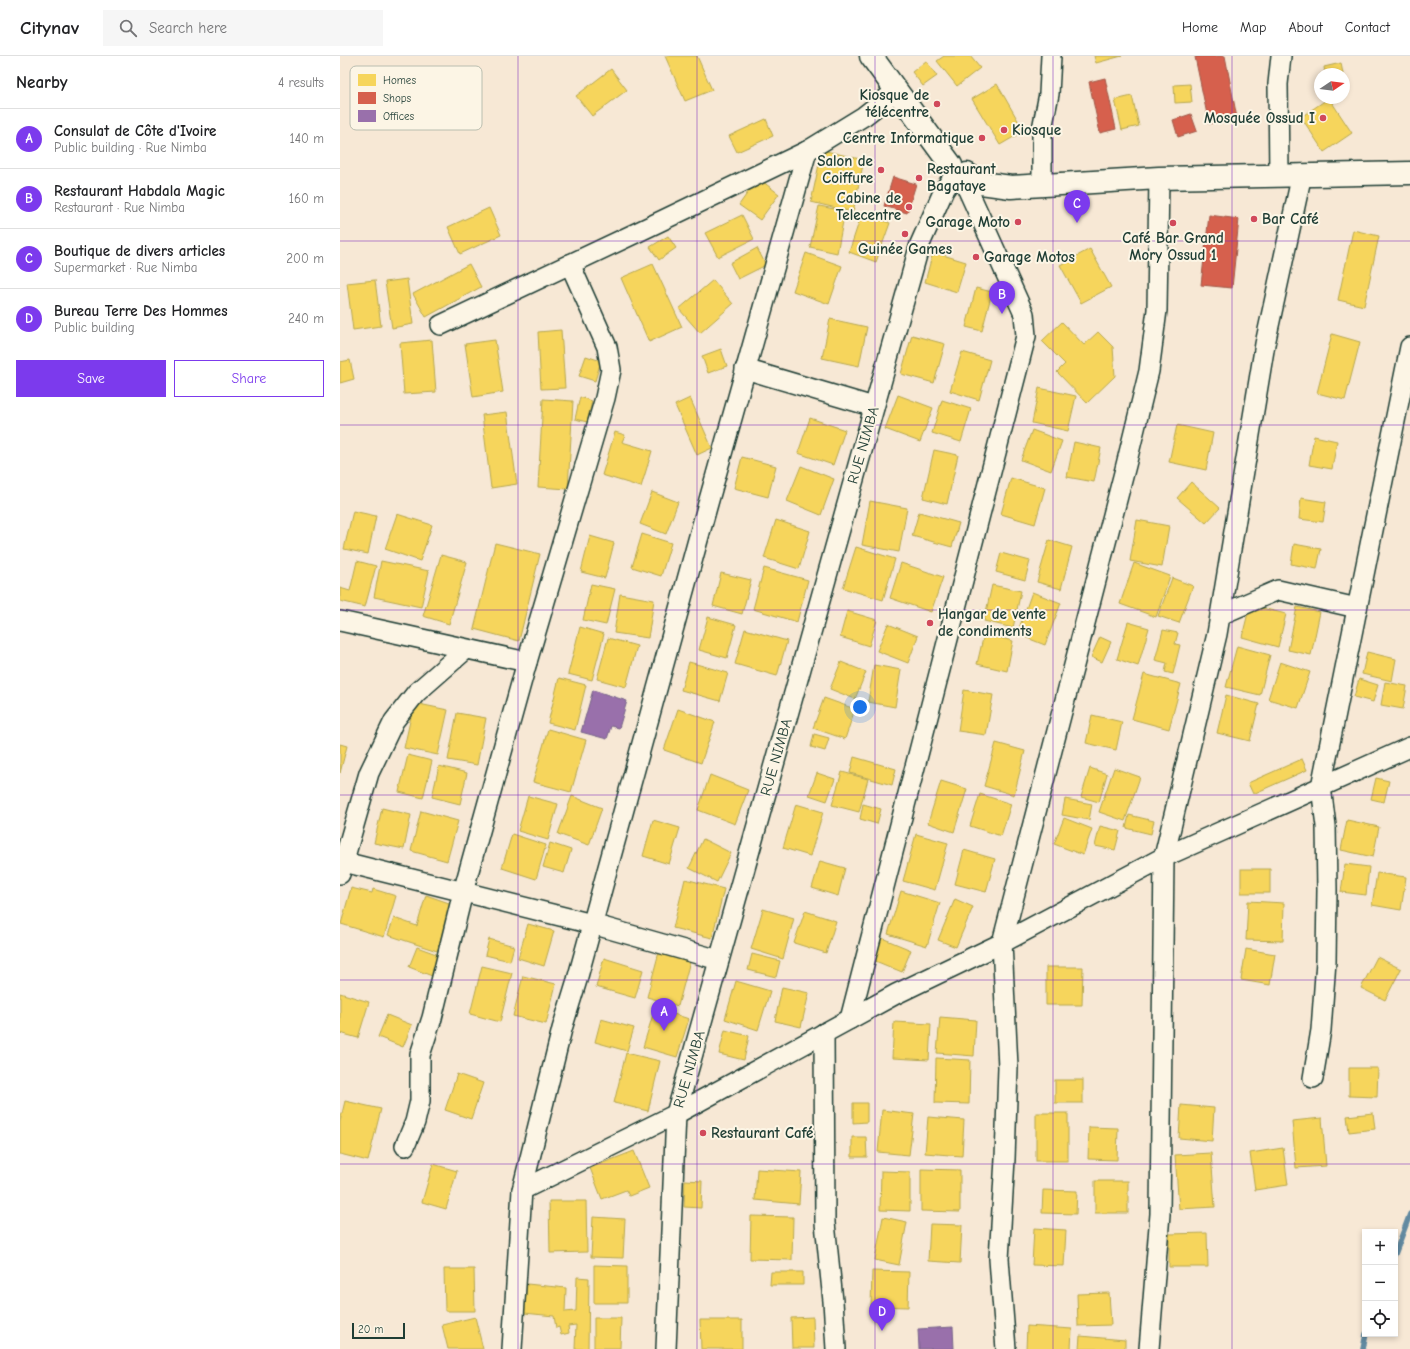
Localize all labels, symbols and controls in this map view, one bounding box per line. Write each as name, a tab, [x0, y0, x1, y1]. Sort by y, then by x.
search box	[103, 10, 383, 46]
text: Citynav	[20, 17, 79, 39]
icon: search	[117, 17, 139, 39]
text: Search here	[149, 19, 227, 37]
text: Home	[1182, 19, 1218, 36]
text: Map	[1240, 19, 1266, 36]
text: About	[1288, 19, 1323, 36]
text: Contact	[1345, 19, 1390, 36]
legend	[350, 66, 482, 130]
north arrow	[1314, 68, 1350, 104]
text: Nearby	[16, 73, 67, 92]
text: Homes	[383, 74, 416, 87]
text: 4 results	[278, 75, 324, 90]
place label: Kiosque de télécentre	[859, 86, 929, 121]
text: Shops	[383, 92, 412, 105]
marker: Kiosque de télécentre	[932, 99, 942, 109]
place label: Mosquée Ossud I	[1204, 109, 1315, 127]
text: Offices	[383, 110, 415, 123]
marker: Mosquée Ossud I	[1318, 113, 1328, 123]
place label: Kiosque	[1012, 121, 1061, 139]
text: Consulat de Côte d'Ivoire	[54, 122, 216, 140]
marker: Kiosque	[999, 125, 1009, 135]
place label: Centre Informatique	[843, 129, 974, 147]
text: A	[25, 131, 33, 146]
text: 140 m	[290, 131, 324, 146]
marker: Centre Informatique	[977, 133, 987, 143]
text: Public building · Rue Nimba	[54, 140, 207, 155]
place label: Salon de Coiffure	[817, 152, 873, 187]
place label: Restaurant Bagataye	[927, 160, 997, 195]
marker: Salon de Coiffure	[876, 165, 886, 175]
marker: Restaurant Bagataye	[914, 173, 924, 183]
text: Restaurant Habdala Magic	[54, 182, 225, 200]
place label: Cabine de Telecentre	[836, 189, 901, 224]
pin: C	[1064, 190, 1090, 223]
text: B	[25, 191, 33, 206]
text: 160 m	[289, 191, 324, 206]
text: Restaurant · Rue Nimba	[54, 200, 185, 215]
marker: Cabine de Telecentre	[904, 202, 914, 212]
place label: Bar Café	[1262, 210, 1319, 228]
place label: Garage Moto	[926, 213, 1010, 231]
marker: Bar Café	[1249, 214, 1259, 224]
marker: Garage Moto	[1013, 217, 1023, 227]
marker: Café Bar Grand Mory Ossud 1	[1168, 218, 1178, 228]
marker: Guinée Games	[900, 229, 910, 239]
place label: Café Bar Grand Mory Ossud 1	[1122, 229, 1224, 264]
place label: Guinée Games	[858, 240, 952, 258]
text: Boutique de divers articles	[54, 242, 225, 260]
place label: Garage Motos	[984, 248, 1075, 266]
text: C	[25, 251, 33, 266]
text: 200 m	[286, 251, 324, 266]
marker: Garage Motos	[971, 252, 981, 262]
text: Supermarket · Rue Nimba	[54, 260, 197, 275]
pin: B	[989, 281, 1015, 314]
text: Bureau Terre Des Hommes	[54, 302, 228, 320]
text: D	[25, 311, 33, 326]
text: 240 m	[288, 311, 324, 326]
text: Public building	[54, 320, 135, 335]
button: Save	[16, 360, 166, 397]
button: Share	[174, 360, 324, 397]
street label: RUE NIMBA	[843, 404, 883, 486]
place label: Hangar de vente de condiments	[938, 605, 1046, 640]
marker: Hangar de vente de condiments	[925, 618, 935, 628]
your location	[850, 697, 870, 717]
street label: RUE NIMBA	[756, 716, 796, 798]
pin: A	[651, 998, 677, 1031]
street label: RUE NIMBA	[669, 1028, 709, 1110]
place label: Restaurant Café	[711, 1124, 813, 1142]
marker: Restaurant Café	[698, 1128, 708, 1138]
map controls	[1362, 1229, 1398, 1337]
button: +	[1362, 1229, 1398, 1265]
button: −	[1362, 1265, 1398, 1301]
pin: D	[869, 1298, 895, 1331]
button: locate	[1362, 1301, 1398, 1337]
scale bar	[352, 1321, 405, 1340]
text: 20 m	[358, 1323, 383, 1336]

